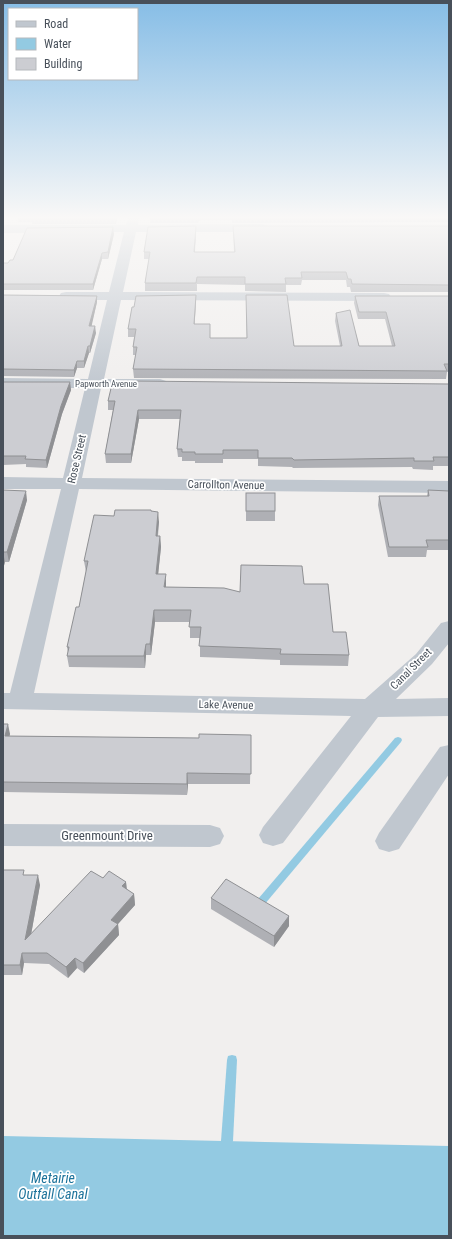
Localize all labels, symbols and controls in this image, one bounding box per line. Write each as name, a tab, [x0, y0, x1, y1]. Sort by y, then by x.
legend	[8, 8, 138, 80]
text: Road	[44, 17, 68, 31]
text: Water	[44, 37, 72, 51]
text: Building	[44, 57, 82, 71]
street label: Papworth Avenue	[75, 379, 137, 389]
street label: Rose Street	[65, 433, 89, 485]
street label: Carrollton Avenue	[187, 478, 265, 492]
street label: Canal Street	[388, 646, 434, 692]
street label: Lake Avenue	[199, 698, 253, 712]
street label: Greenmount Drive	[61, 828, 153, 843]
water label: Metairie Outfall Canal	[18, 1170, 89, 1202]

